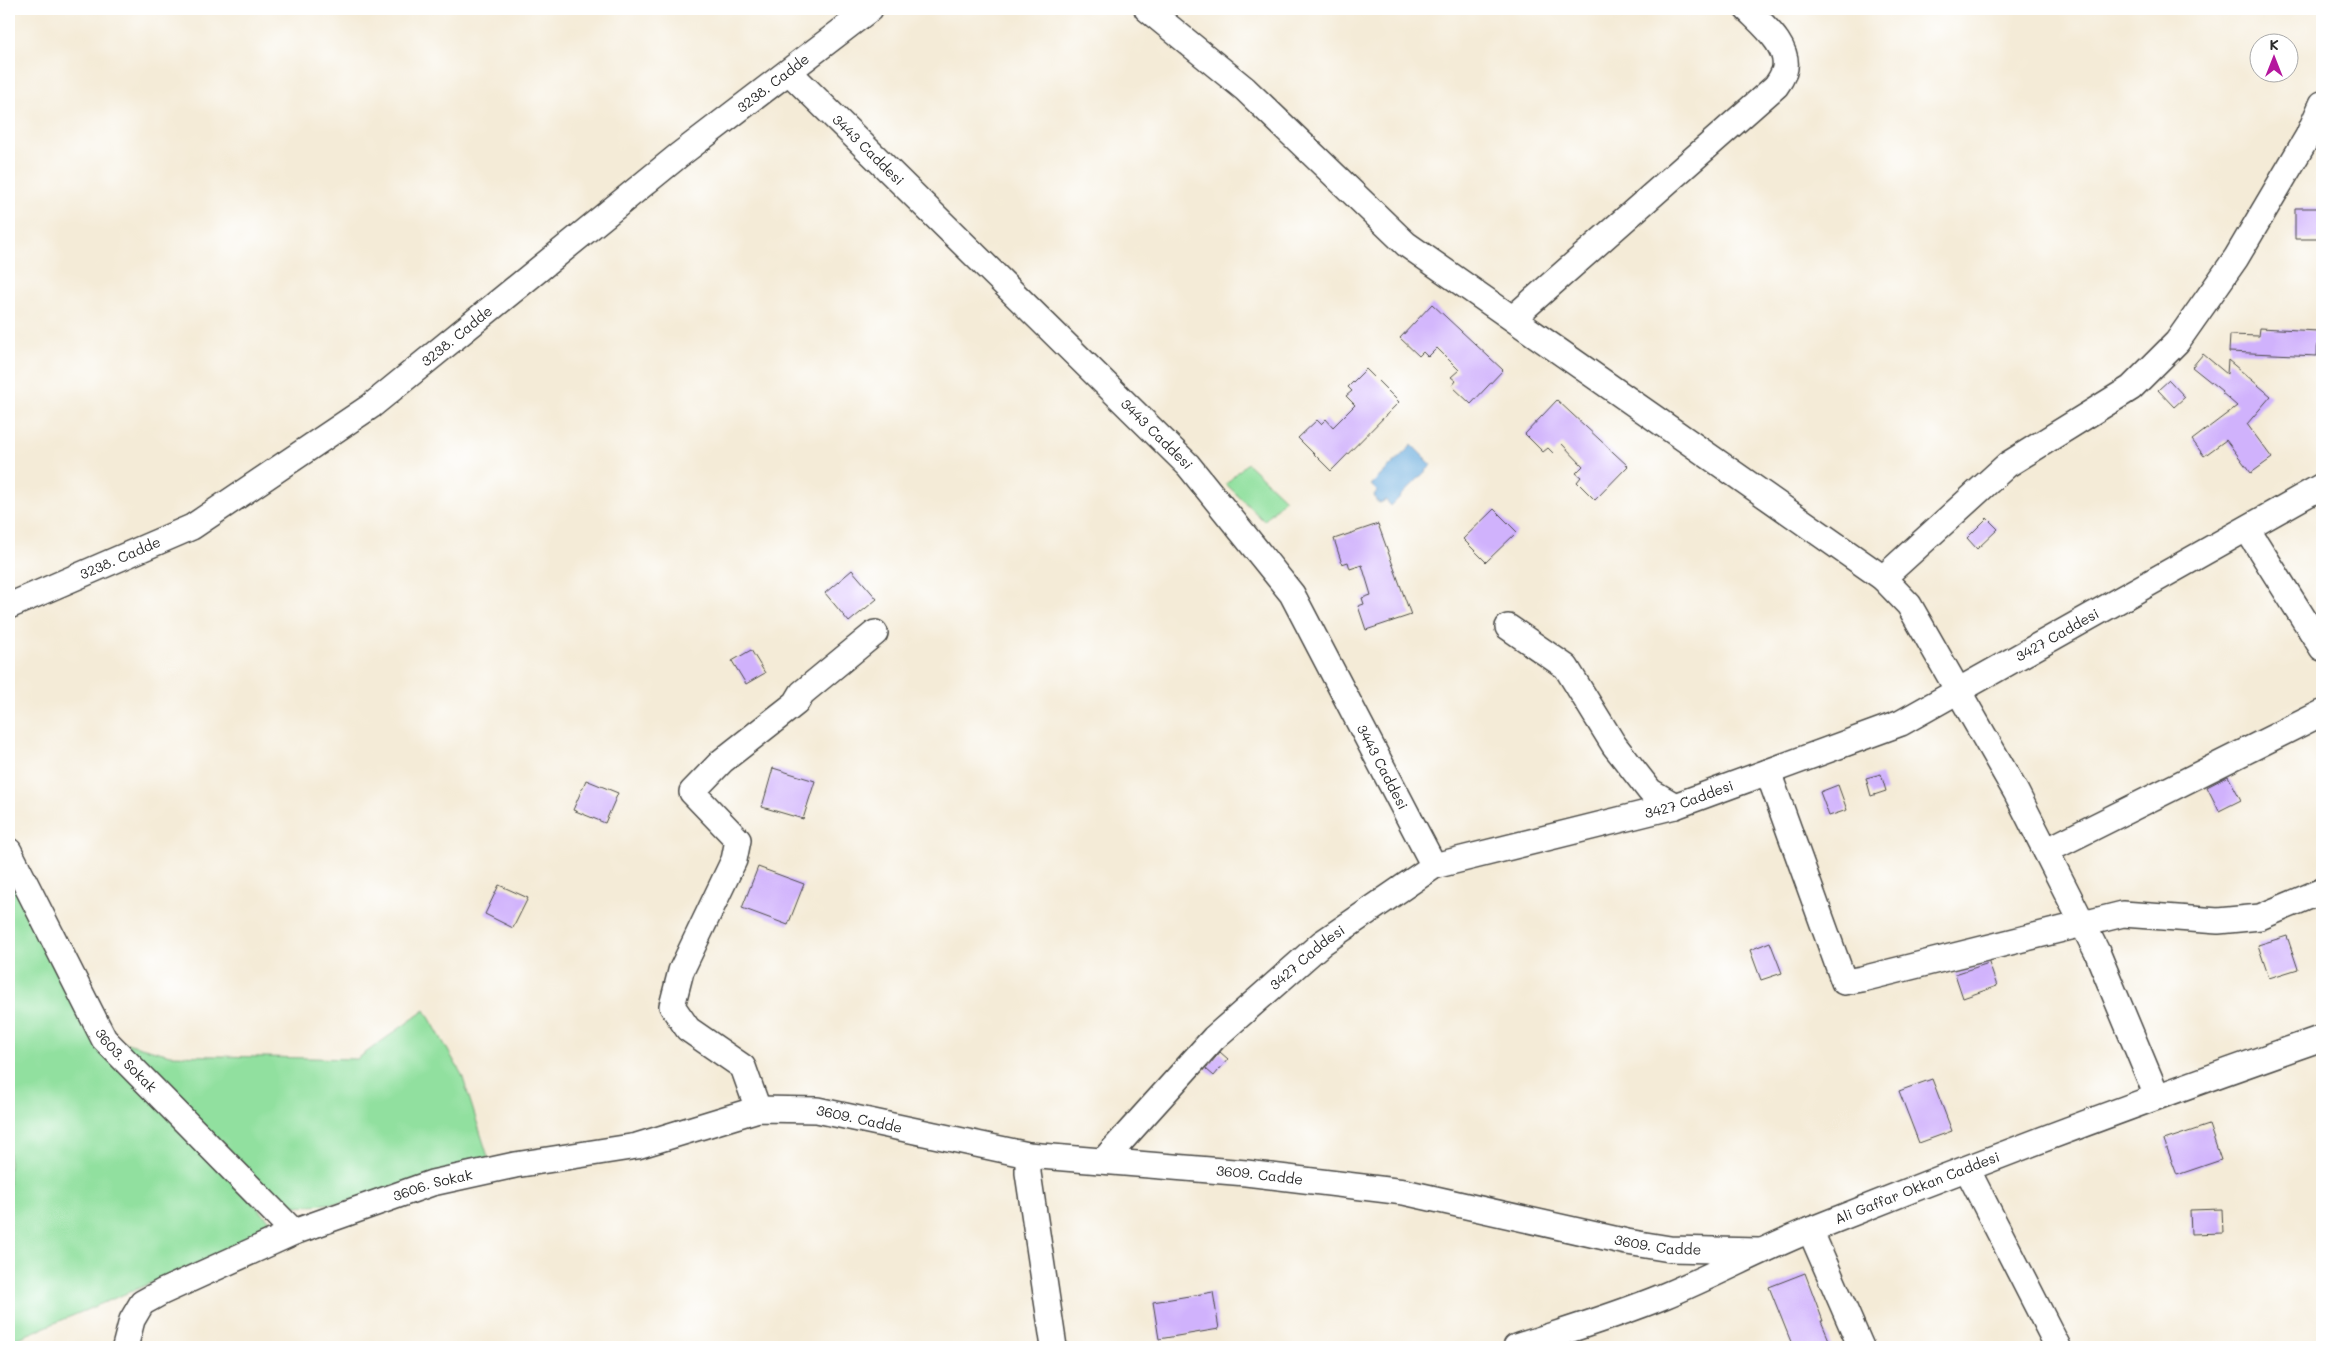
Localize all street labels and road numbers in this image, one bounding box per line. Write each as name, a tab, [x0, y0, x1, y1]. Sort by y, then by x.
street label: 3238. Cadde	[733, 49, 813, 117]
street label: 3443 Caddesi	[828, 110, 908, 189]
street label: 3238. Cadde	[417, 301, 496, 370]
street label: 3443 Caddesi	[1117, 394, 1198, 473]
street label: 3238. Cadde	[76, 532, 163, 583]
street label: 3427 Caddesi	[2012, 603, 2102, 666]
street label: 3443 Caddesi	[1353, 721, 1413, 813]
street label: 3427 Caddesi	[1642, 775, 1736, 822]
street label: 3427 Caddesi	[1265, 920, 1348, 994]
street label: 3603. Sokak	[91, 1025, 161, 1096]
street label: 3609. Cadde	[815, 1100, 904, 1137]
street label: Ali Gaffar Okkan Caddesi	[1832, 1147, 2002, 1228]
street label: 3609. Cadde	[1215, 1161, 1304, 1189]
street label: 3606. Sokak	[390, 1164, 474, 1205]
street label: 3609. Cadde	[1613, 1229, 1701, 1259]

